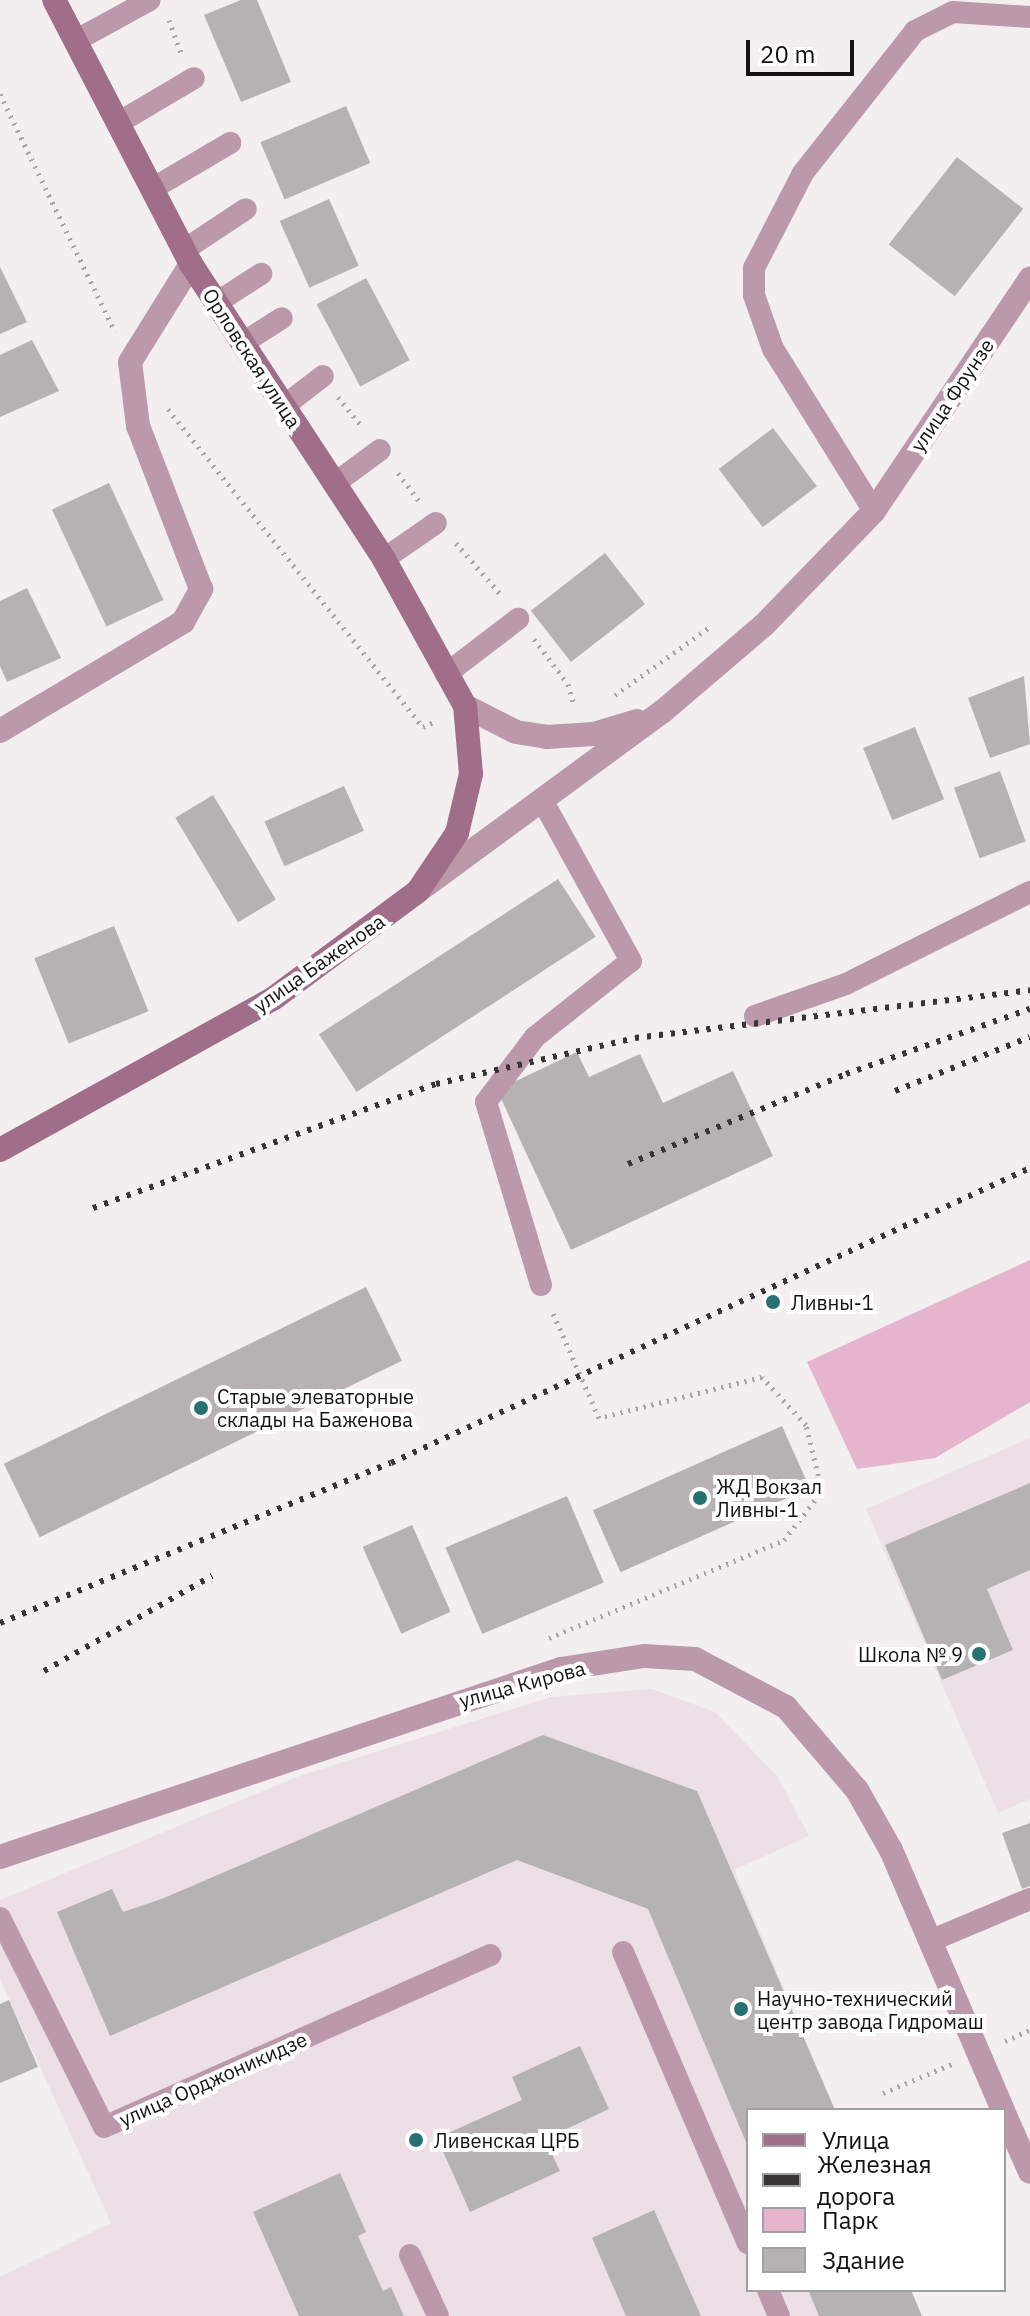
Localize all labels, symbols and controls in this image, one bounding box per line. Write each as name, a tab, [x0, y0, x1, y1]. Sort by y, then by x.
scale bar	[750, 24, 858, 74]
text: 20 m	[760, 38, 815, 70]
street label: Орловская улица	[198, 284, 306, 432]
street label: улица Фрунзе	[905, 334, 999, 456]
street label: улица Баженова	[249, 909, 389, 1017]
place label: Ливны-1	[791, 1290, 874, 1314]
marker: Ливны-1	[762, 1291, 784, 1313]
place label: Старые элеваторные склады на Баженова	[217, 1384, 414, 1431]
marker: Старые элеваторные склады на Баженова	[192, 1399, 210, 1417]
place label: ЖД Вокзал Ливны-1	[716, 1474, 822, 1521]
marker: ЖД Вокзал Ливны-1	[691, 1489, 709, 1507]
place label: Школа № 9	[858, 1642, 963, 1666]
marker: Школа № 9	[970, 1645, 988, 1663]
street label: улица Кирова	[456, 1656, 588, 1712]
place label: Научно-технический центр завода Гидромаш	[757, 1986, 984, 2033]
marker: Научно-технический центр завода Гидромаш	[732, 2000, 750, 2018]
street label: улица Орджоникидзе	[115, 2027, 311, 2131]
legend	[746, 2108, 1006, 2292]
text: Улица	[822, 2124, 890, 2156]
place label: Ливенская ЦРБ	[434, 2128, 580, 2152]
marker: Ливенская ЦРБ	[405, 2129, 427, 2151]
text: Железная дорога	[817, 2148, 932, 2212]
text: Парк	[822, 2204, 879, 2236]
text: Здание	[822, 2244, 905, 2276]

